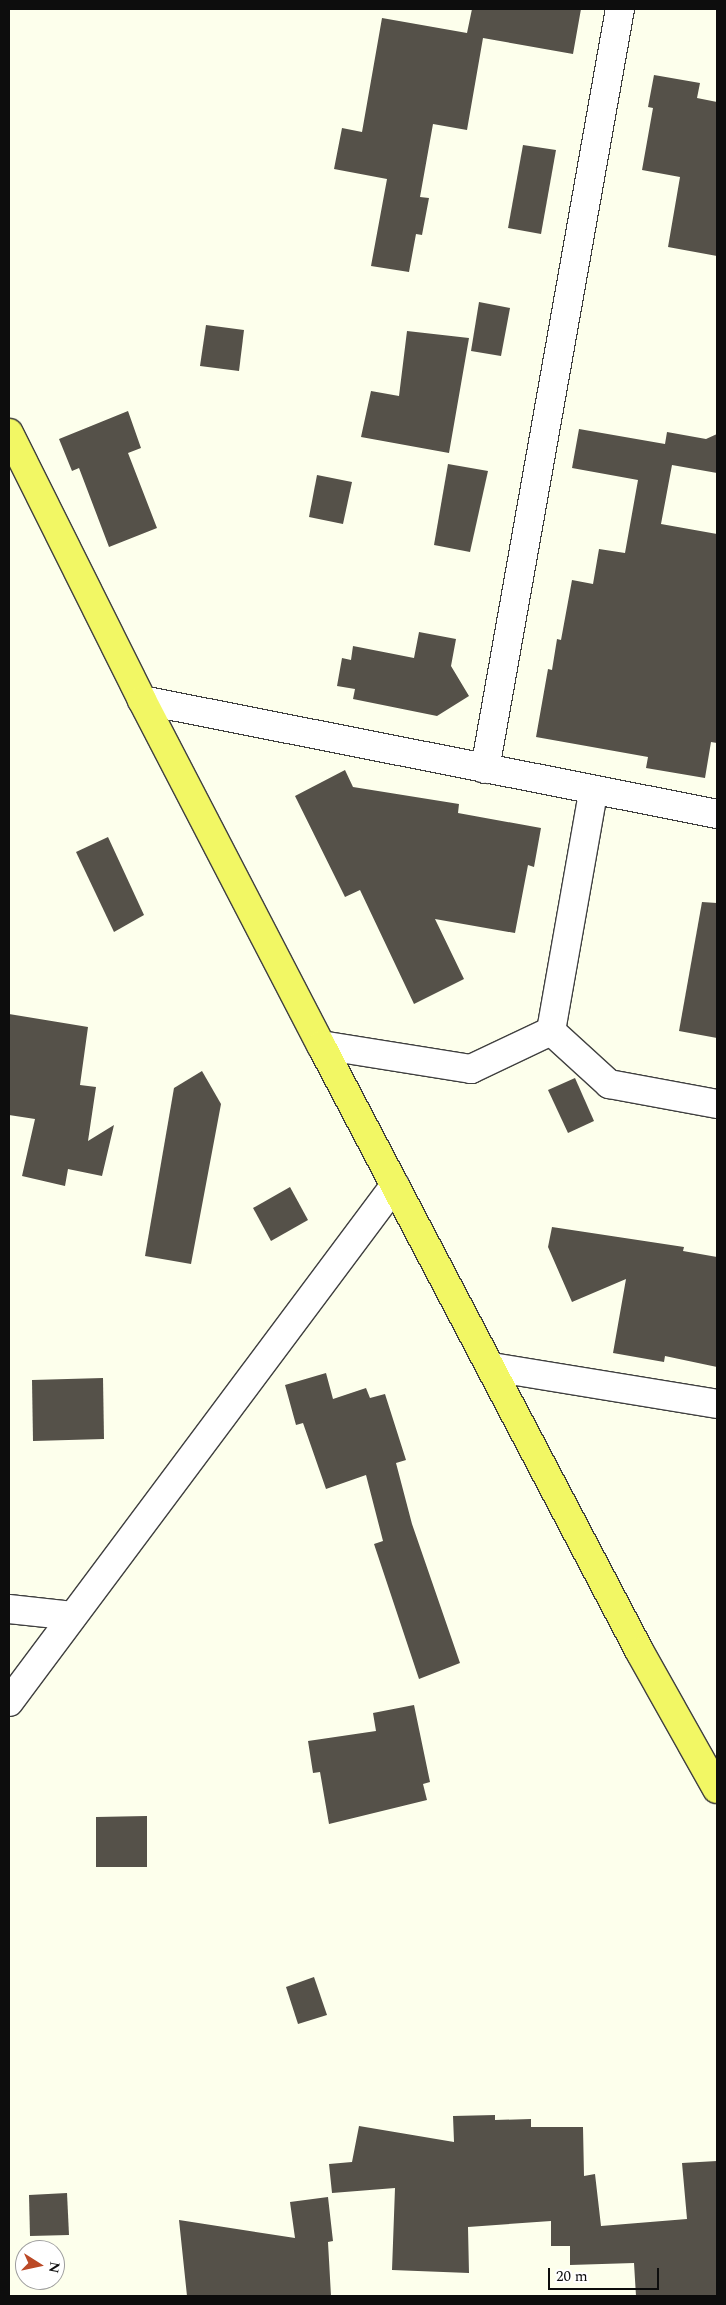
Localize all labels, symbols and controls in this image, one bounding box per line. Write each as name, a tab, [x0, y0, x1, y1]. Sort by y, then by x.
north arrow	[15, 2240, 65, 2290]
scale bar	[551, 2258, 662, 2290]
text: N	[43, 2260, 66, 2275]
text: 20 m	[556, 2265, 588, 2288]

